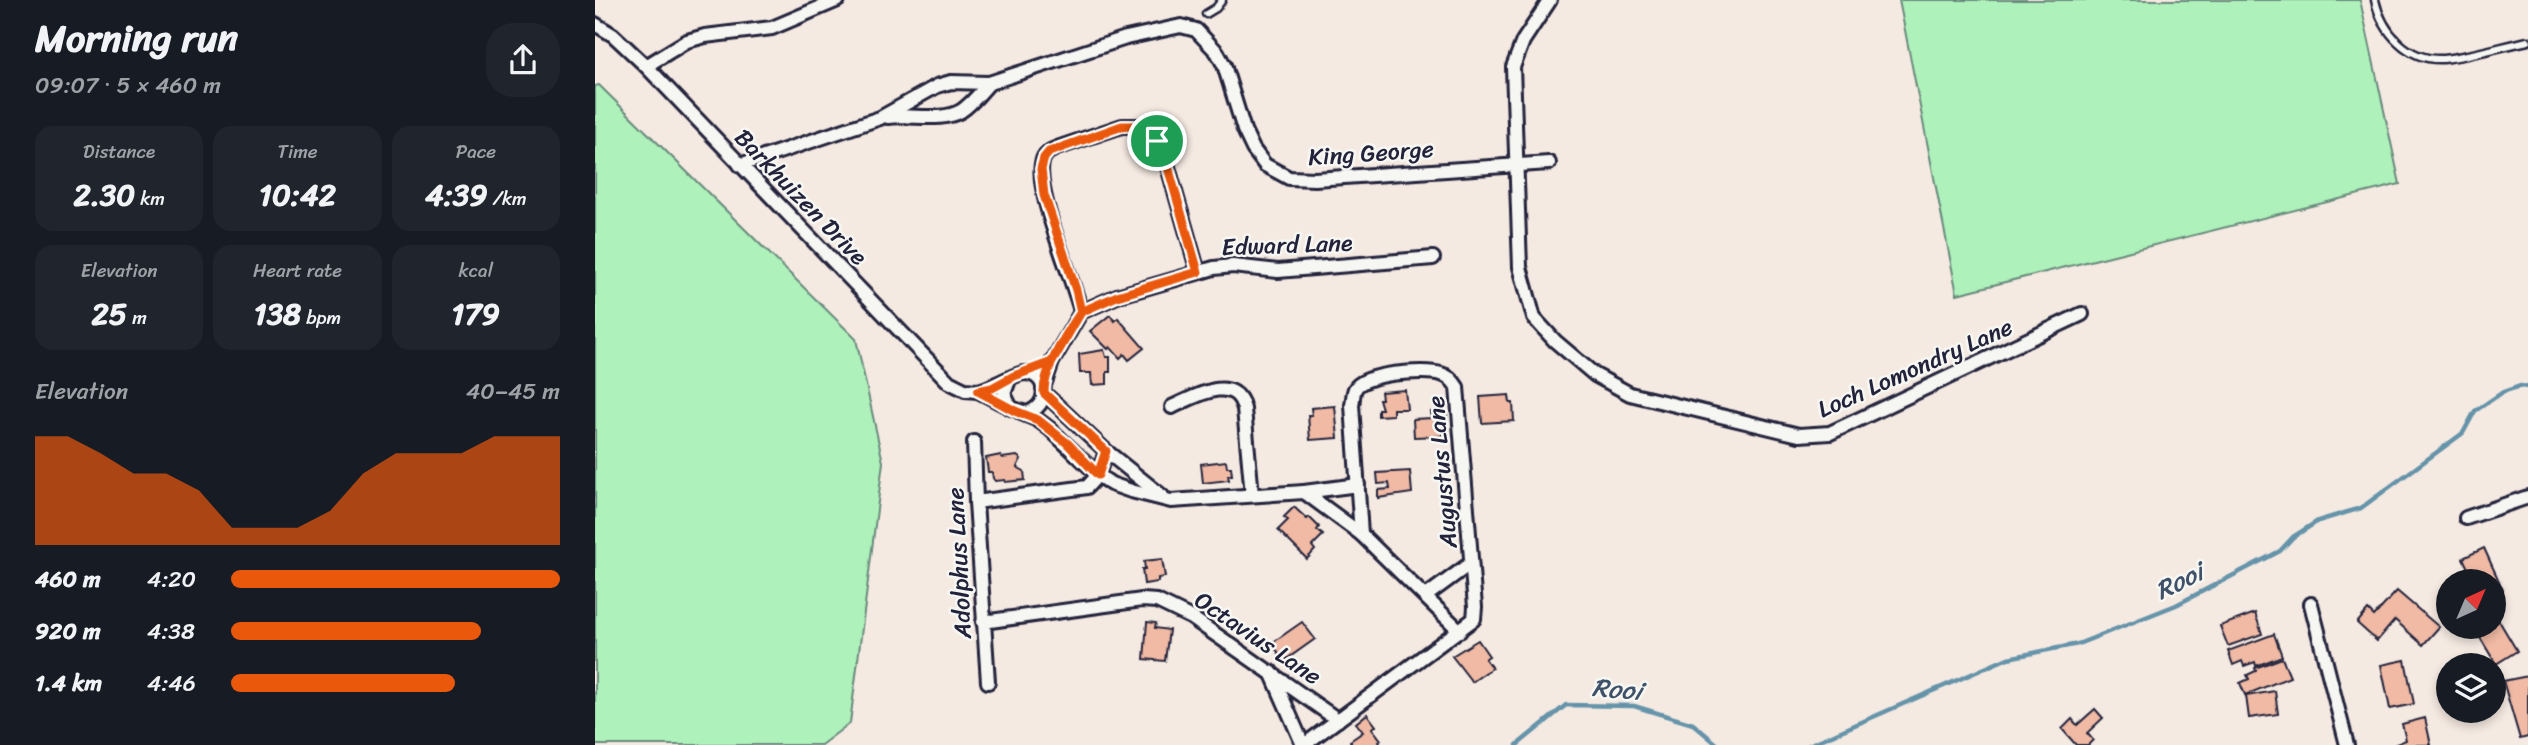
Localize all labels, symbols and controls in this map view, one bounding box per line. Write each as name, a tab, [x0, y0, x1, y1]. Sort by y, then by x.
text: Morning run	[35, 5, 238, 72]
button: share	[486, 23, 560, 97]
text: 09:07 · 5 × 460 m	[35, 65, 221, 106]
pin	[1127, 111, 1187, 171]
street label: Barkhuizen Drive	[724, 118, 878, 276]
icon: arrive	[1138, 122, 1176, 160]
street label: King George	[1307, 128, 1435, 178]
text: Distance	[83, 135, 155, 168]
text: Time	[277, 135, 318, 168]
text: Pace	[456, 135, 496, 168]
text: 2.30	[73, 168, 135, 222]
text: 10:42	[259, 168, 336, 222]
text: 4:39	[425, 168, 488, 222]
text: km	[135, 182, 165, 215]
text: /km	[488, 182, 527, 215]
street label: Edward Lane	[1221, 222, 1354, 268]
text: Elevation	[81, 254, 158, 287]
text: Heart rate	[253, 254, 342, 287]
text: kcal	[459, 254, 493, 287]
text: 25	[92, 287, 127, 341]
text: 138	[254, 287, 301, 341]
text: 179	[452, 287, 500, 341]
text: m	[127, 301, 147, 334]
text: bpm	[301, 301, 341, 334]
street label: Loch Lomondry Lane	[1810, 306, 2020, 430]
text: Elevation	[35, 371, 128, 412]
text: 40–45 m	[466, 371, 560, 412]
street label: Augustus Lane	[1414, 394, 1470, 551]
street label: Adolphus Lane	[934, 486, 984, 641]
water label: Rooi	[2147, 547, 2216, 612]
text: 460 m	[35, 559, 101, 600]
text: 4:20	[147, 559, 196, 600]
north arrow	[2436, 569, 2506, 639]
map controls	[2436, 569, 2506, 723]
street label: Octavius Lane	[1186, 580, 1330, 696]
text: 920 m	[35, 611, 101, 652]
text: 4:38	[147, 611, 195, 652]
button: layers	[2436, 653, 2506, 723]
text: 1.4 km	[35, 663, 102, 704]
text: 4:46	[147, 663, 196, 704]
water label: Rooi	[1590, 664, 1648, 714]

